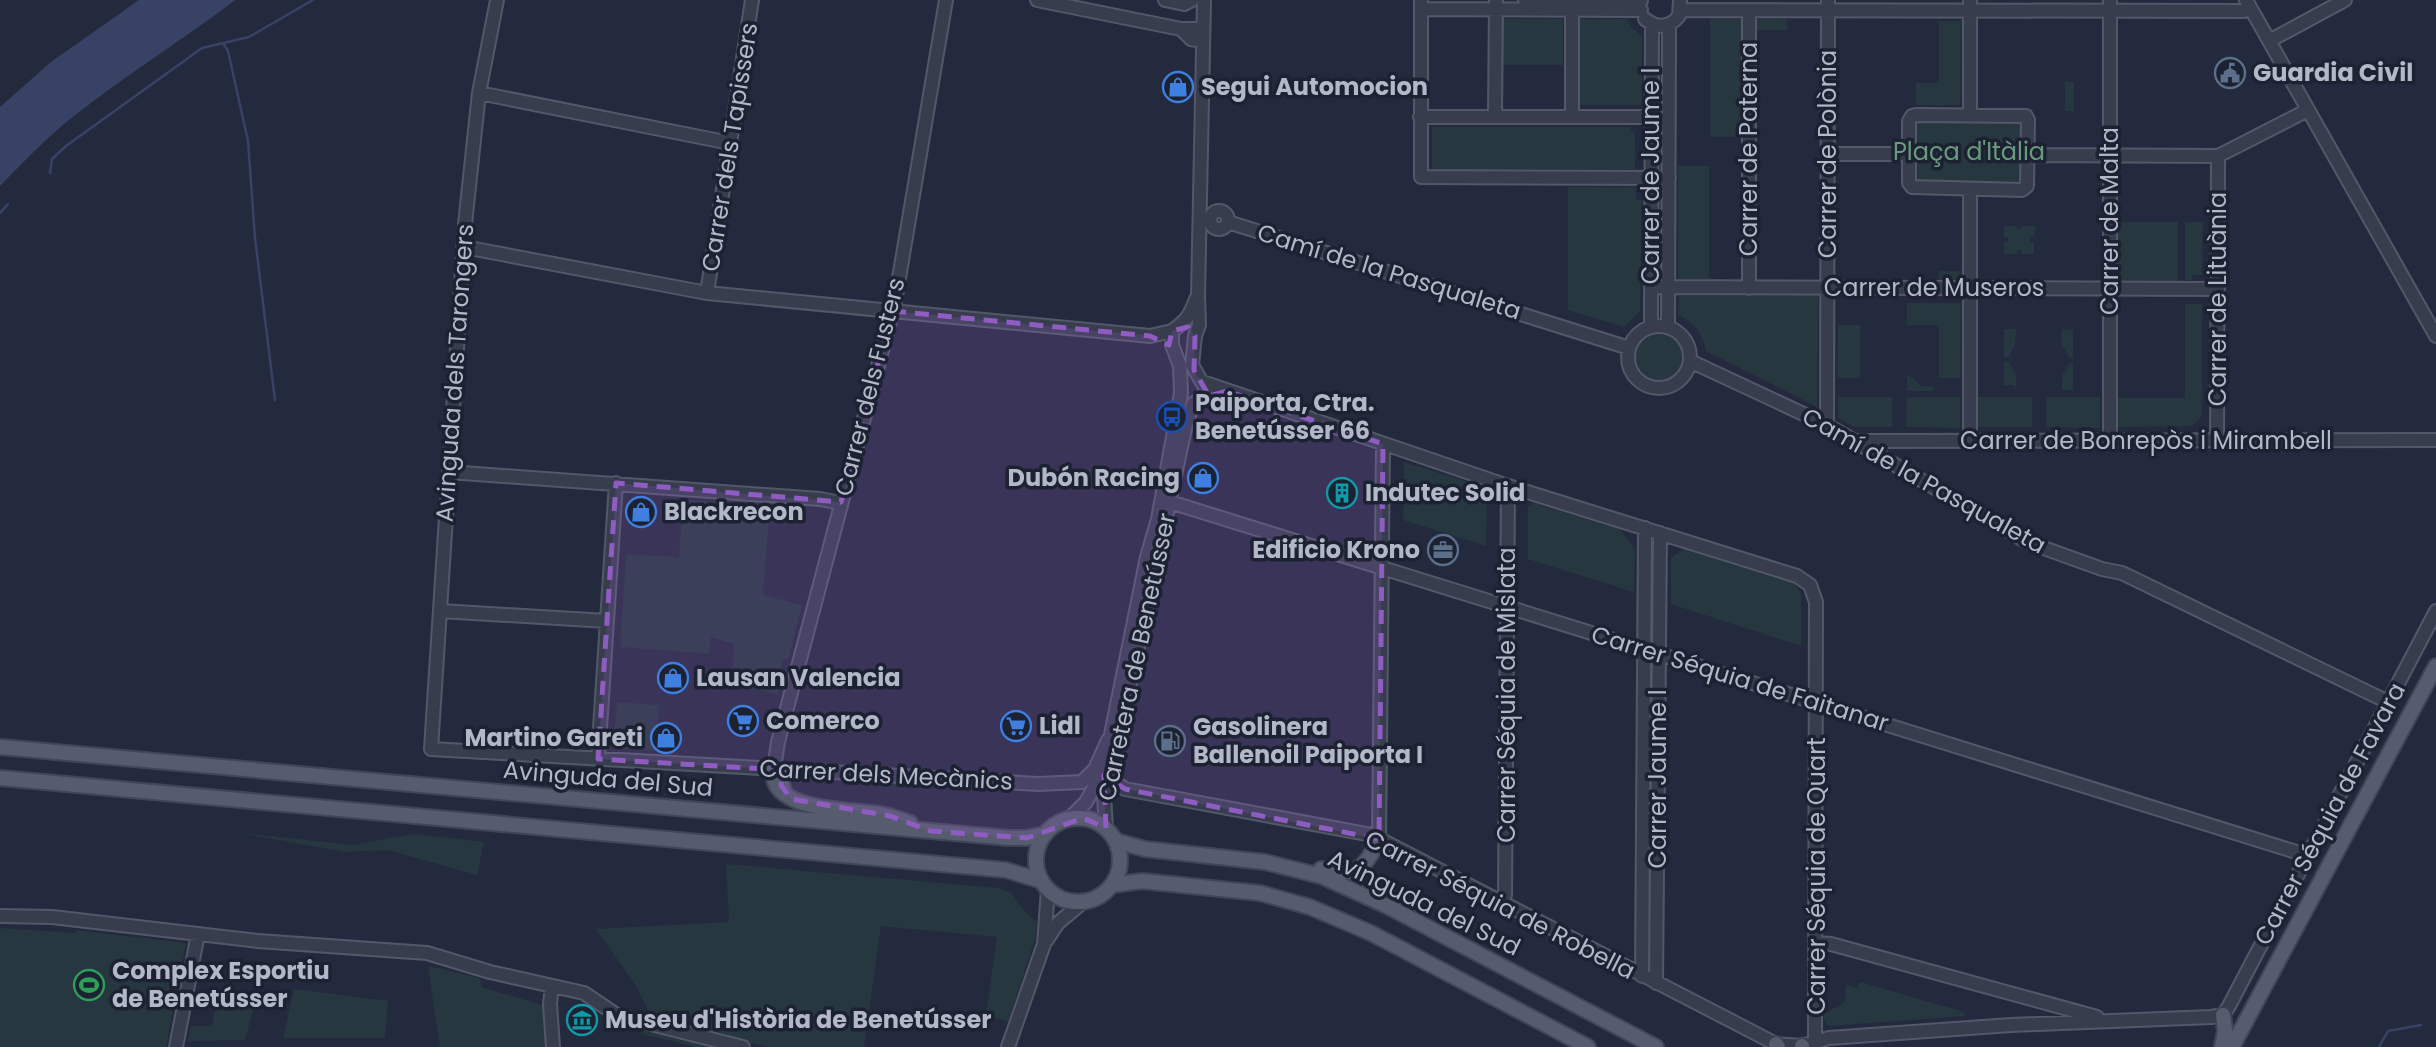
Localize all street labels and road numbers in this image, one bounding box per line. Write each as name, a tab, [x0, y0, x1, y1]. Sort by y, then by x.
street label: Carrer dels Tapissers	[694, 20, 765, 274]
street label: Carrer de Paterna	[1732, 42, 1765, 256]
street label: Carrer de Polònia	[1811, 50, 1844, 258]
street label: Carrer de Jaume I	[1634, 68, 1667, 284]
street label: Carrer de Malta	[2093, 127, 2126, 315]
street label: Carrer de Lituània	[2201, 192, 2234, 406]
street label: Camí de la Pasqualeta	[1253, 216, 1525, 327]
street label: Avinguda dels Tarongers	[428, 223, 481, 523]
street label: Carrer de Museros	[1824, 271, 2044, 304]
street label: Carrer dels Fusters	[826, 274, 913, 500]
street label: Camí de la Pasqualeta	[1796, 400, 2052, 561]
street label: Carrer de Bonrepòs i Mirambell	[1960, 424, 2332, 457]
street label: Carretera de Benetússer	[1090, 510, 1183, 804]
street label: Carrer Séquia de Mislata	[1490, 547, 1523, 843]
street label: Carrer Séquia de Faitanar	[1587, 618, 1893, 740]
street label: Carrer Séquia de Favara	[2246, 677, 2413, 951]
street label: Carrer Jaume I	[1641, 689, 1674, 869]
street label: Carrer Séquia de Quart	[1800, 737, 1833, 1015]
street label: Carrer dels Mecànics	[759, 751, 1013, 798]
street label: Avinguda del Sud	[502, 753, 714, 804]
street label: Carrer Séquia de Robella	[1360, 822, 1641, 987]
street label: Avinguda del Sud	[1322, 842, 1526, 964]

